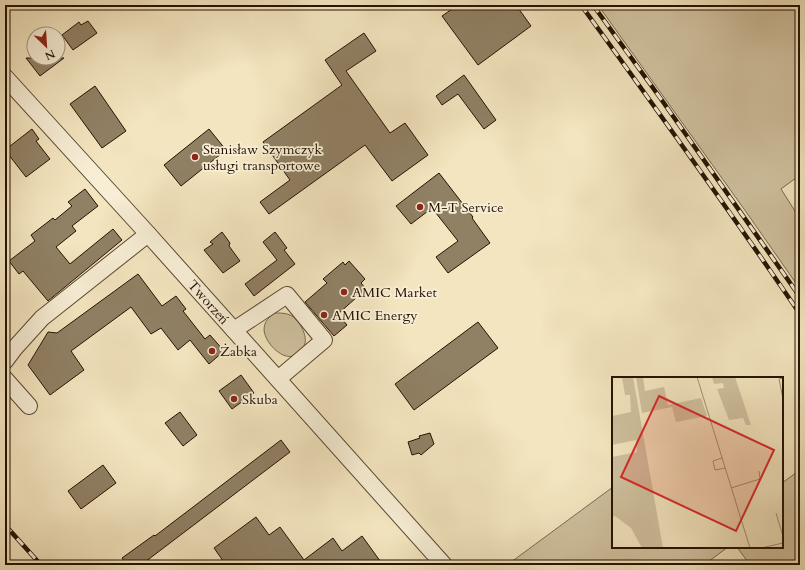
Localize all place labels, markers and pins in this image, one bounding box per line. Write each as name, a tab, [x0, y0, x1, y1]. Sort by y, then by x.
place label: Stanisław Szymczyk usługi transportowe	[203, 140, 323, 175]
marker: Stanisław Szymczyk usługi transportowe	[190, 152, 200, 162]
place label: M-T Service	[428, 198, 504, 217]
marker: M-T Service	[415, 202, 425, 212]
place label: AMIC Market	[352, 283, 438, 302]
marker: AMIC Market	[339, 287, 349, 297]
place label: AMIC Energy	[332, 306, 418, 325]
marker: AMIC Energy	[319, 310, 329, 320]
place label: Żabka	[220, 342, 257, 361]
marker: Żabka	[207, 346, 217, 356]
place label: Skuba	[242, 390, 278, 409]
marker: Skuba	[229, 394, 239, 404]

